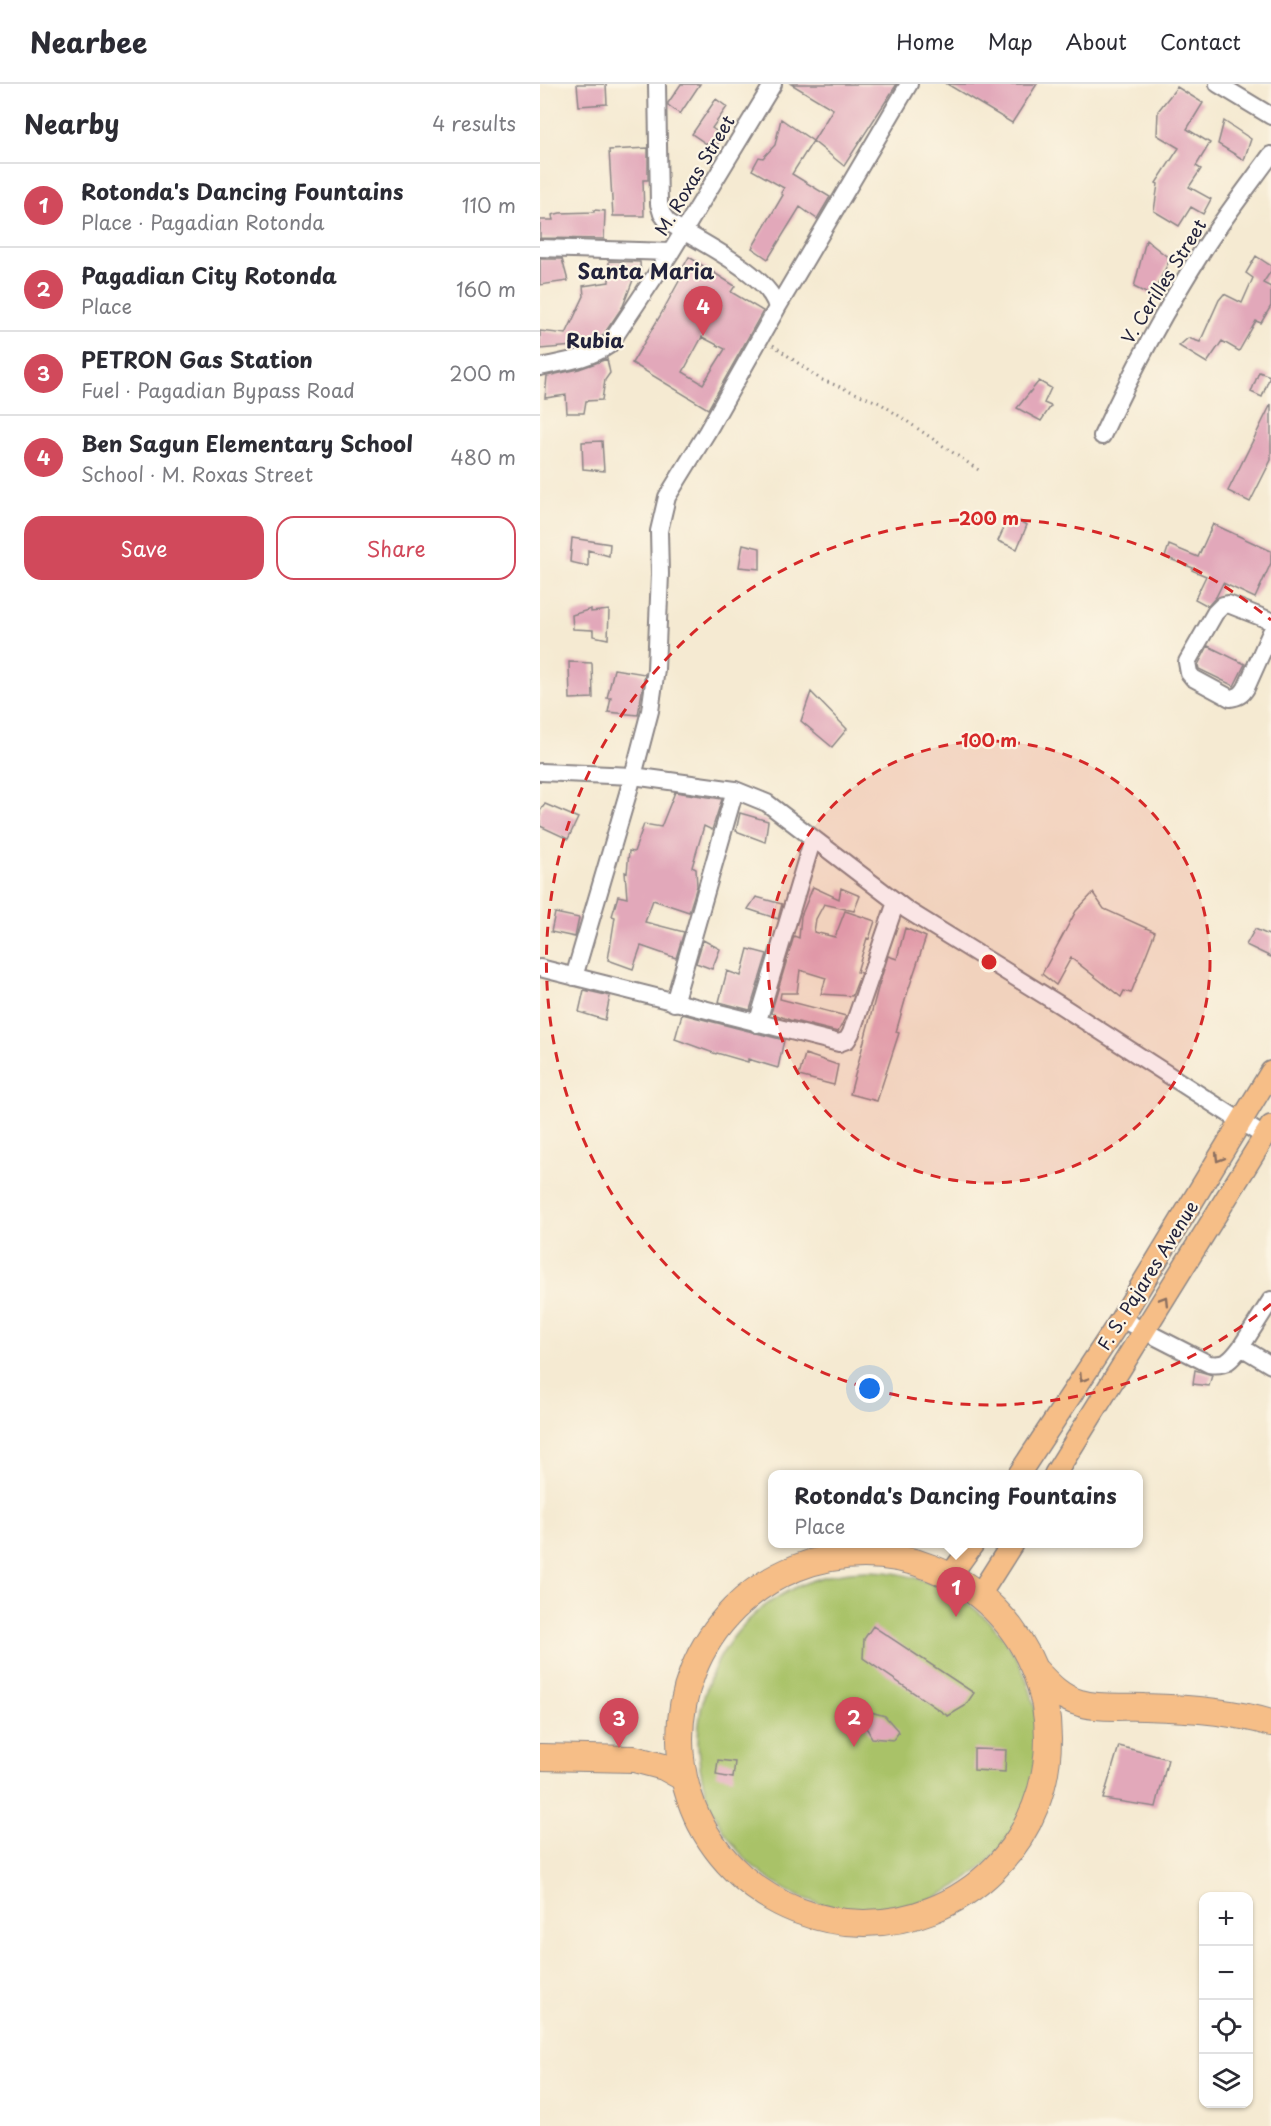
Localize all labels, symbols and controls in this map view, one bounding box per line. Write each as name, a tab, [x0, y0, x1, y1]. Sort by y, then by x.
text: Nearbee	[30, 20, 147, 63]
text: Home	[896, 25, 955, 57]
text: Map	[988, 25, 1033, 57]
text: About	[1066, 25, 1127, 57]
text: Contact	[1160, 25, 1241, 57]
text: Nearby	[24, 104, 119, 143]
text: 4 results	[432, 108, 516, 138]
street label: M. Roxas Street	[647, 110, 741, 240]
text: Rotonda's Dancing Fountains	[81, 174, 403, 207]
text: 1	[39, 190, 48, 220]
text: 110 m	[462, 190, 516, 220]
text: Place · Pagadian Rotonda	[81, 207, 325, 237]
street label: V. Cerilles Street	[1114, 213, 1212, 349]
district label: Santa Maria	[578, 254, 715, 286]
text: Pagadian City Rotonda	[81, 258, 337, 291]
text: 2	[36, 274, 51, 304]
text: 160 m	[456, 274, 516, 304]
pin: 4	[684, 286, 722, 336]
text: Place	[81, 291, 132, 321]
district label: Rubia	[566, 325, 624, 355]
text: PETRON Gas Station	[81, 342, 313, 375]
text: 3	[37, 358, 50, 388]
text: 200 m	[449, 358, 516, 388]
text: Fuel · Pagadian Bypass Road	[81, 375, 355, 405]
text: Ben Sagun Elementary School	[81, 426, 413, 459]
text: 4	[37, 442, 50, 472]
text: 480 m	[451, 442, 516, 472]
text: School · M. Roxas Street	[81, 459, 313, 489]
text: 200 m	[959, 504, 1019, 531]
button: Save	[24, 516, 264, 580]
button: Share	[276, 516, 516, 580]
text: 100 m	[961, 726, 1017, 753]
centre of rings	[979, 952, 999, 972]
one-way arrow	[1214, 1152, 1226, 1162]
street label: F. S. Pajares Avenue	[1090, 1195, 1204, 1355]
one-way arrow	[1156, 1296, 1168, 1306]
one-way arrow	[1079, 1371, 1090, 1382]
your location	[855, 1374, 884, 1403]
popup	[768, 1470, 1143, 1548]
text: Rotonda's Dancing Fountains	[794, 1478, 1117, 1511]
text: Place	[794, 1511, 845, 1541]
pin: 1	[936, 1568, 976, 1617]
pin: 3	[600, 1698, 638, 1748]
pin: 2	[834, 1698, 874, 1747]
map controls	[1199, 1892, 1253, 2108]
button: +	[1199, 1892, 1253, 1946]
button: −	[1199, 1946, 1253, 2000]
button: locate	[1199, 2000, 1253, 2054]
button: layers	[1199, 2054, 1253, 2108]

